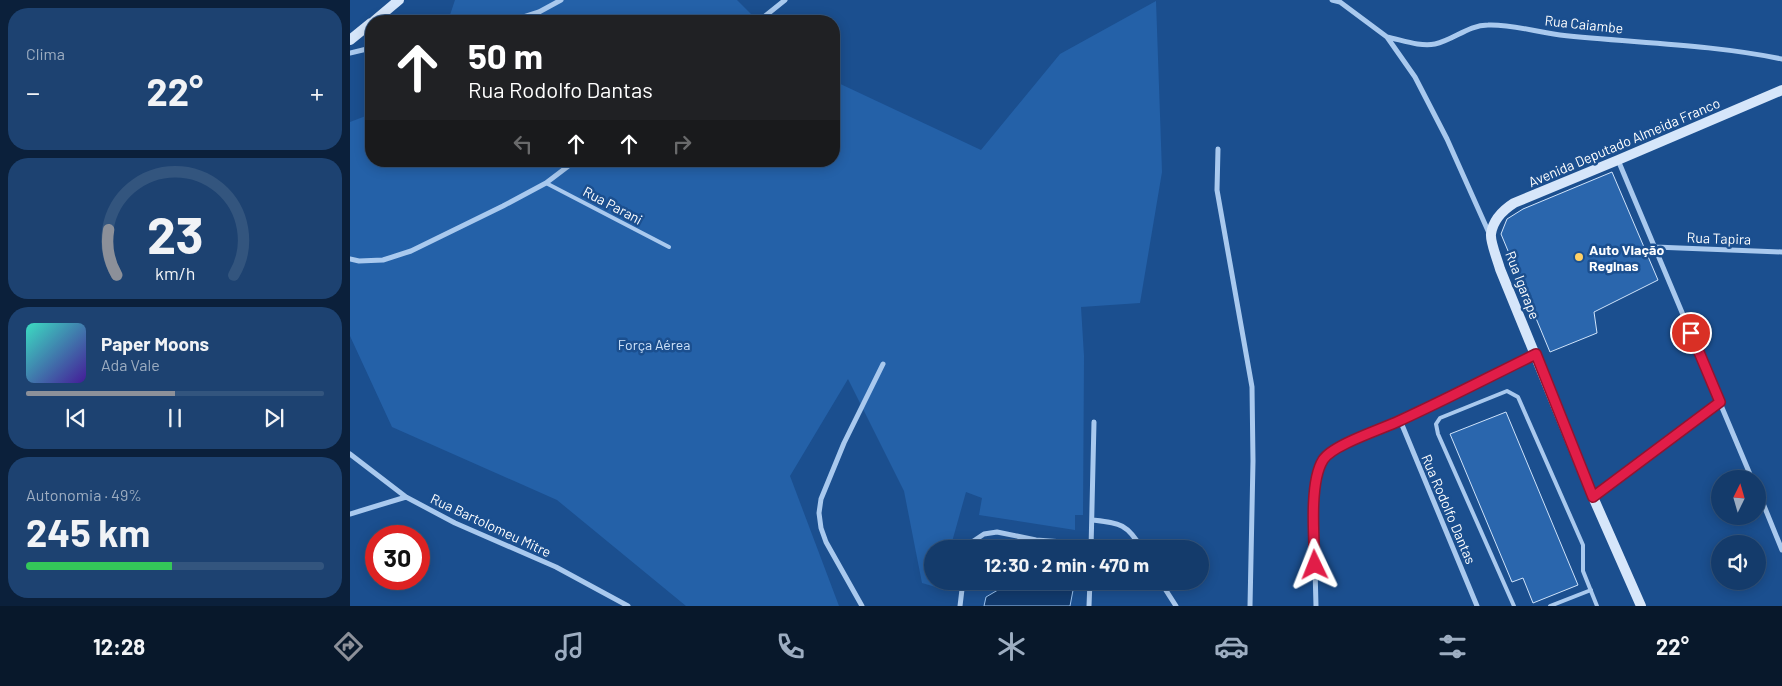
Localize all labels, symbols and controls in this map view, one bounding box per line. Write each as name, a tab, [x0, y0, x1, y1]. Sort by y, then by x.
street label: Rua Caiambe	[1544, 11, 1624, 37]
text: 50 m	[468, 34, 543, 76]
icon: ahead	[385, 35, 450, 100]
text: Clima	[26, 44, 65, 63]
text: 22°	[147, 68, 203, 114]
text: −	[26, 75, 40, 109]
text: +	[310, 75, 324, 109]
text: Rua Rodolfo Dantas	[468, 76, 653, 102]
street label: Avenida Deputado Almeida Franco	[1526, 94, 1722, 190]
icon: left	[509, 130, 537, 158]
icon: ahead	[562, 130, 590, 158]
icon: ahead	[615, 130, 643, 158]
icon: right	[668, 130, 696, 158]
street label: Rua Parani	[580, 182, 646, 228]
text: 23	[147, 202, 203, 264]
street label: Rua Tapira	[1686, 228, 1752, 248]
place label: Auto Viação Reginas	[1589, 241, 1664, 274]
street label: Rua Igarape	[1502, 249, 1544, 321]
marker: Auto Viação Reginas	[1573, 251, 1585, 263]
text: km/h	[155, 262, 195, 284]
pin	[1670, 312, 1712, 354]
icon: arrive	[1677, 319, 1705, 347]
text: Paper Moons	[101, 332, 209, 355]
park label: Força Aérea	[618, 336, 690, 353]
text: Ada Vale	[101, 355, 160, 374]
icon: previous	[62, 404, 90, 432]
icon: pause	[161, 404, 189, 432]
icon: next	[260, 404, 288, 432]
street label: Rua Rodolfo Dantas	[1418, 452, 1480, 567]
north arrow	[1711, 470, 1766, 525]
map controls	[1711, 470, 1766, 590]
text: Autonomia · 49%	[26, 485, 142, 504]
street label: Rua Bartolomeu Mitre	[428, 490, 554, 560]
text: 245 km	[26, 509, 150, 555]
speed limit sign: 30	[365, 525, 430, 590]
button: sound	[1711, 535, 1766, 590]
position arrow	[1288, 538, 1340, 590]
text: 12:30 · 2 min · 470 m	[984, 553, 1149, 576]
icon: directions	[331, 629, 366, 664]
icon: music	[552, 629, 587, 664]
icon: phone	[773, 629, 808, 664]
icon: climate	[994, 629, 1029, 664]
icon: car	[1214, 629, 1249, 664]
icon: filters	[1435, 629, 1470, 664]
text: 12:28	[93, 633, 145, 659]
text: 22°	[1656, 633, 1689, 659]

